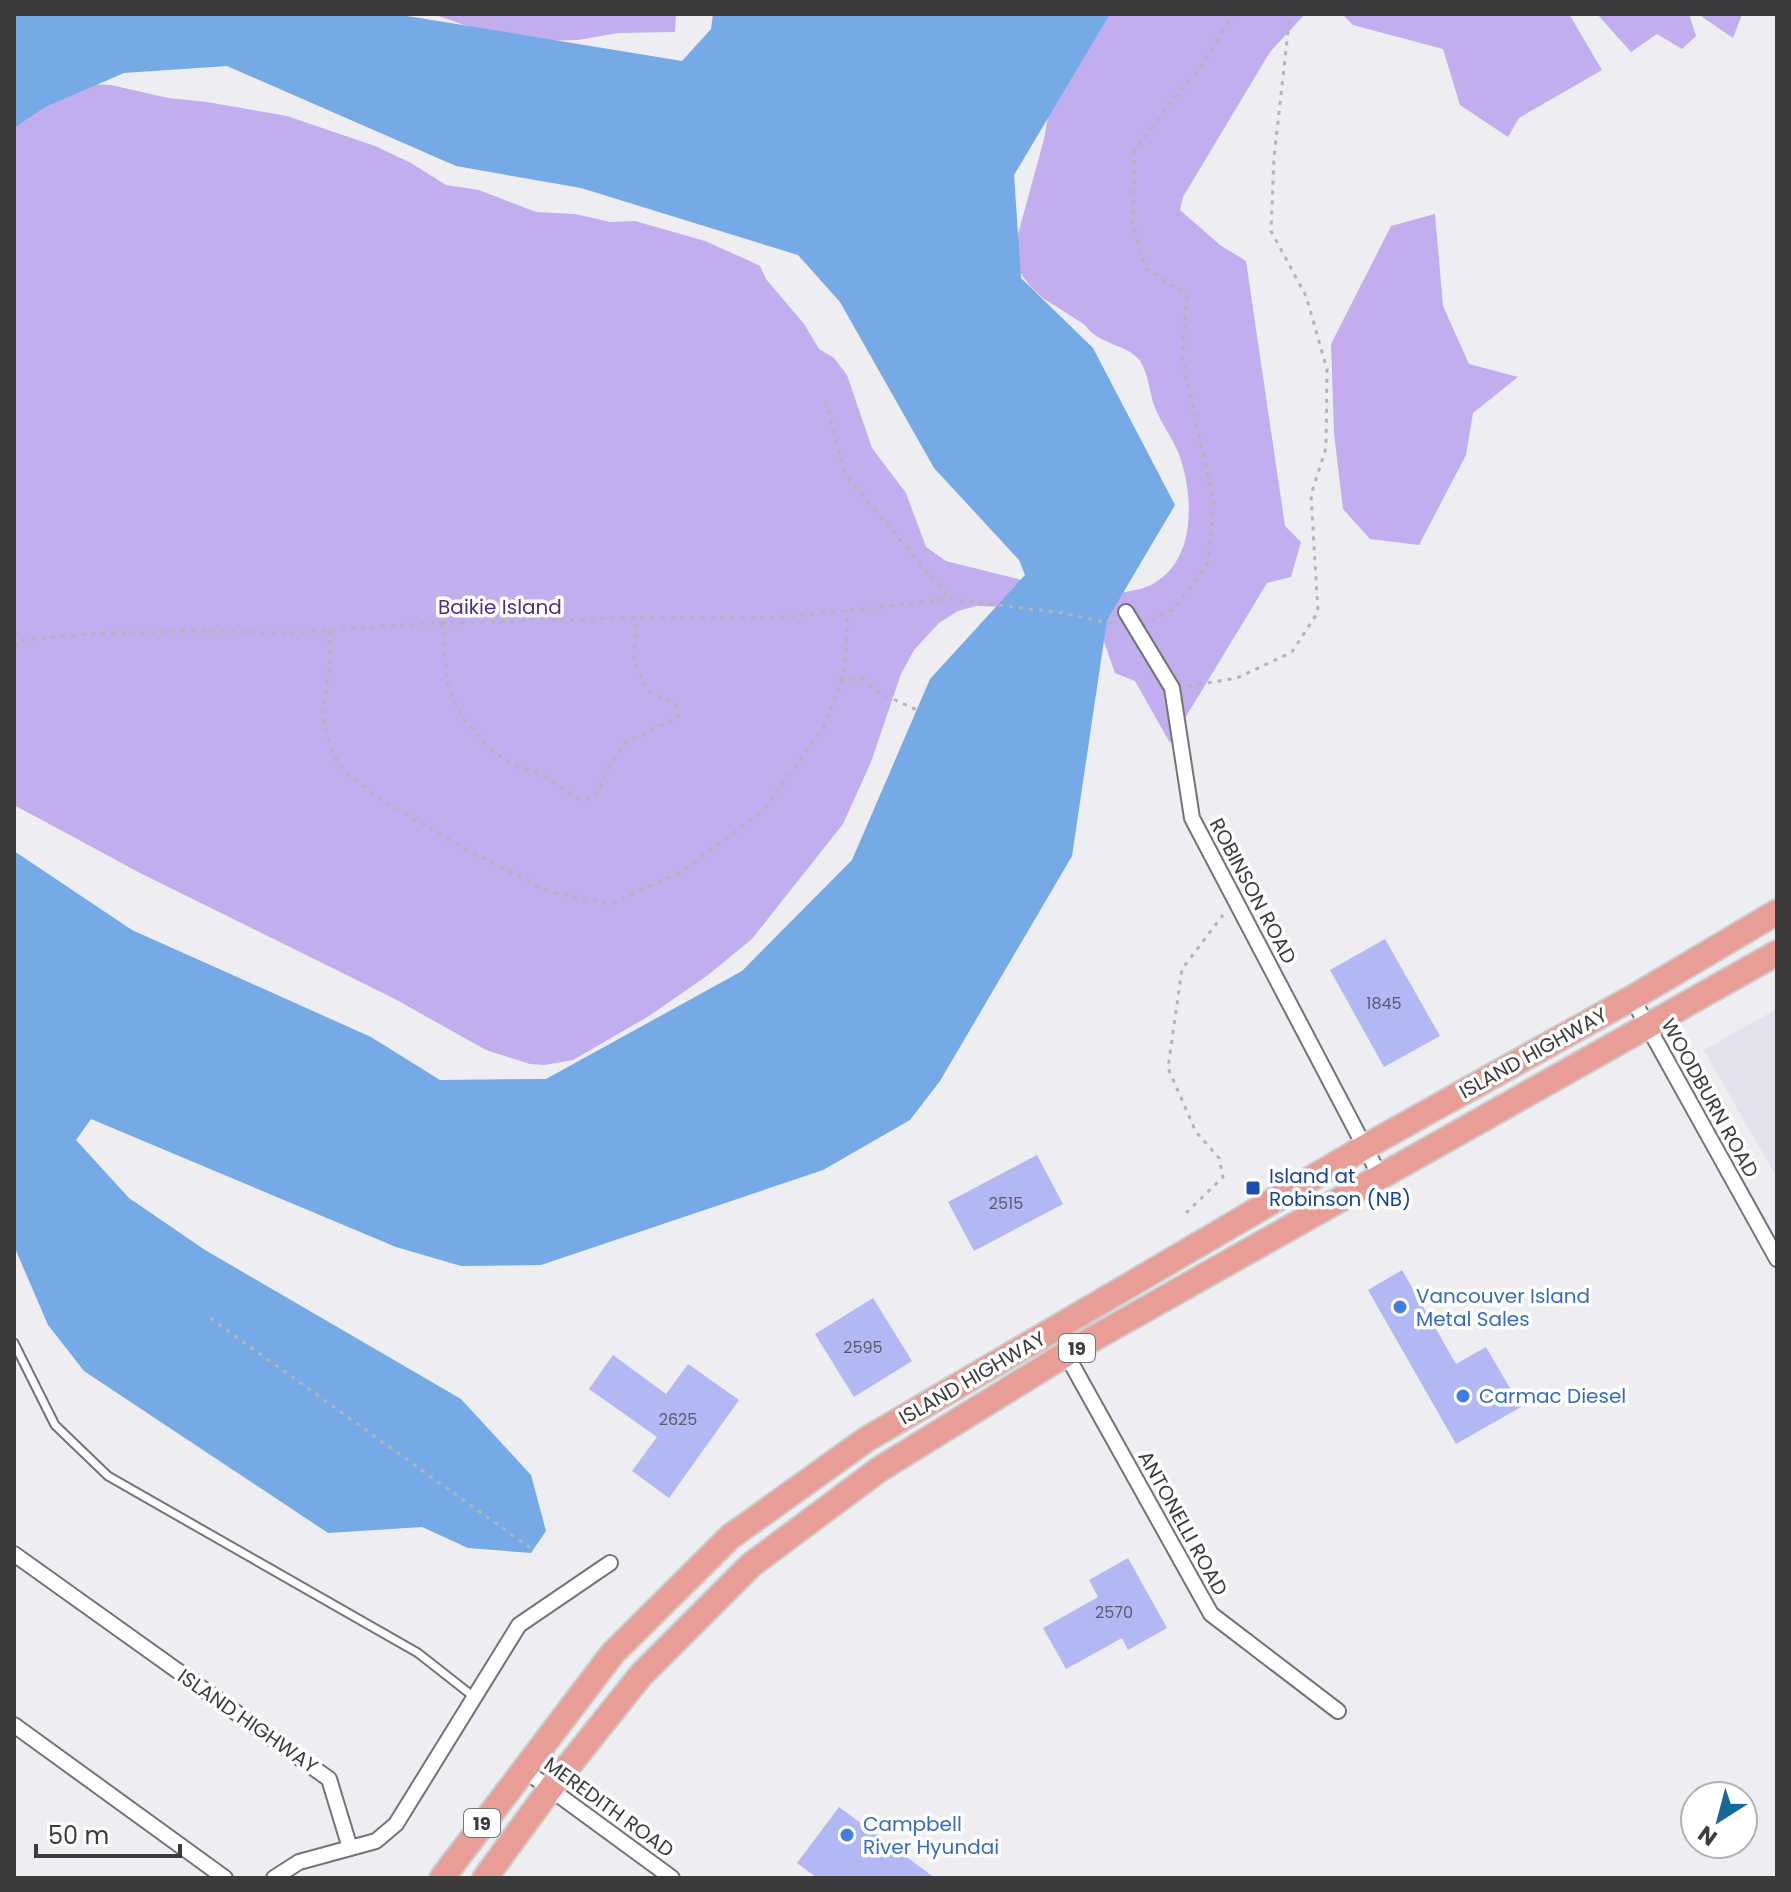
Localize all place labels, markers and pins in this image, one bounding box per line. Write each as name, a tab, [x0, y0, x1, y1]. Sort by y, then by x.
place label: Island at Robinson (NB)	[1269, 1162, 1411, 1213]
marker: Island at Robinson (NB)	[1244, 1179, 1262, 1197]
place label: Vancouver Island Metal Sales	[1416, 1282, 1590, 1333]
marker: Vancouver Island Metal Sales	[1391, 1298, 1409, 1316]
place label: Carmac Diesel	[1479, 1382, 1626, 1410]
marker: Carmac Diesel	[1454, 1387, 1472, 1405]
place label: Campbell River Hyundai	[863, 1810, 999, 1861]
marker: Campbell River Hyundai	[838, 1826, 856, 1844]

